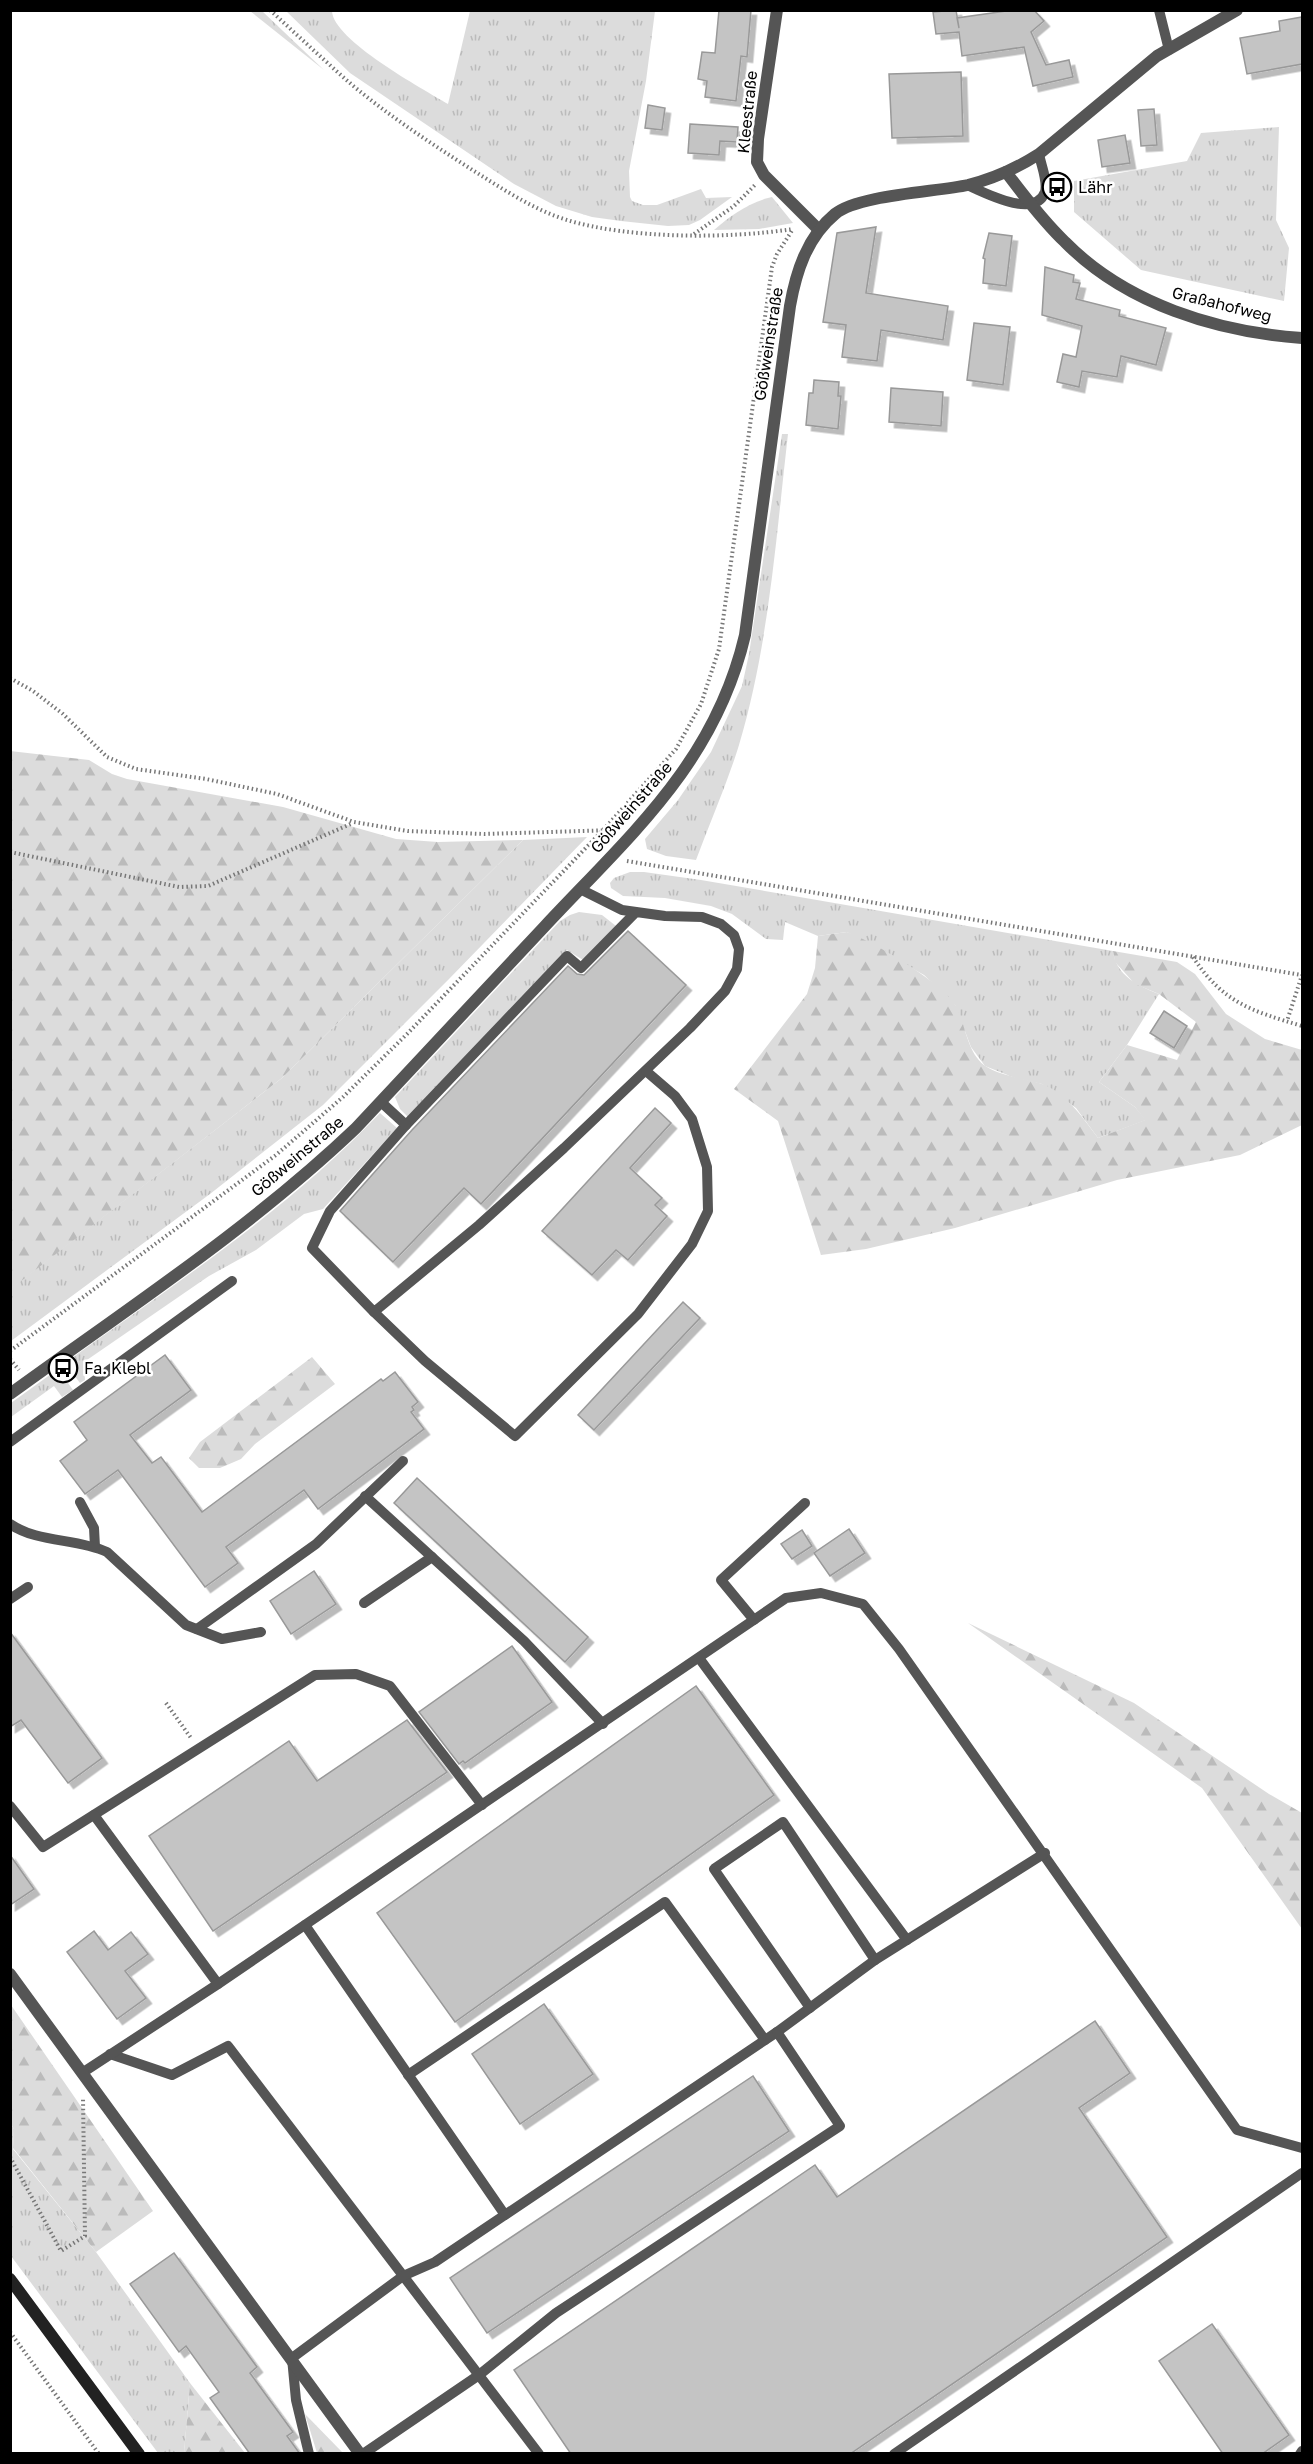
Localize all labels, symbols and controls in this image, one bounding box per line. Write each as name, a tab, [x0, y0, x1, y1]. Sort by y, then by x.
street label: Kleestraße	[733, 70, 761, 154]
bus stop icon: Lähr	[1041, 171, 1073, 203]
place label: Lähr	[1078, 177, 1112, 197]
street label: Graßahofweg	[1170, 282, 1274, 326]
street label: Gößweinstraße	[749, 286, 787, 402]
street label: Gößweinstraße	[586, 757, 676, 857]
street label: Gößweinstraße	[247, 1111, 347, 1201]
bus stop icon: Fa. Klebl	[47, 1352, 79, 1384]
place label: Fa. Klebl	[84, 1358, 151, 1378]

